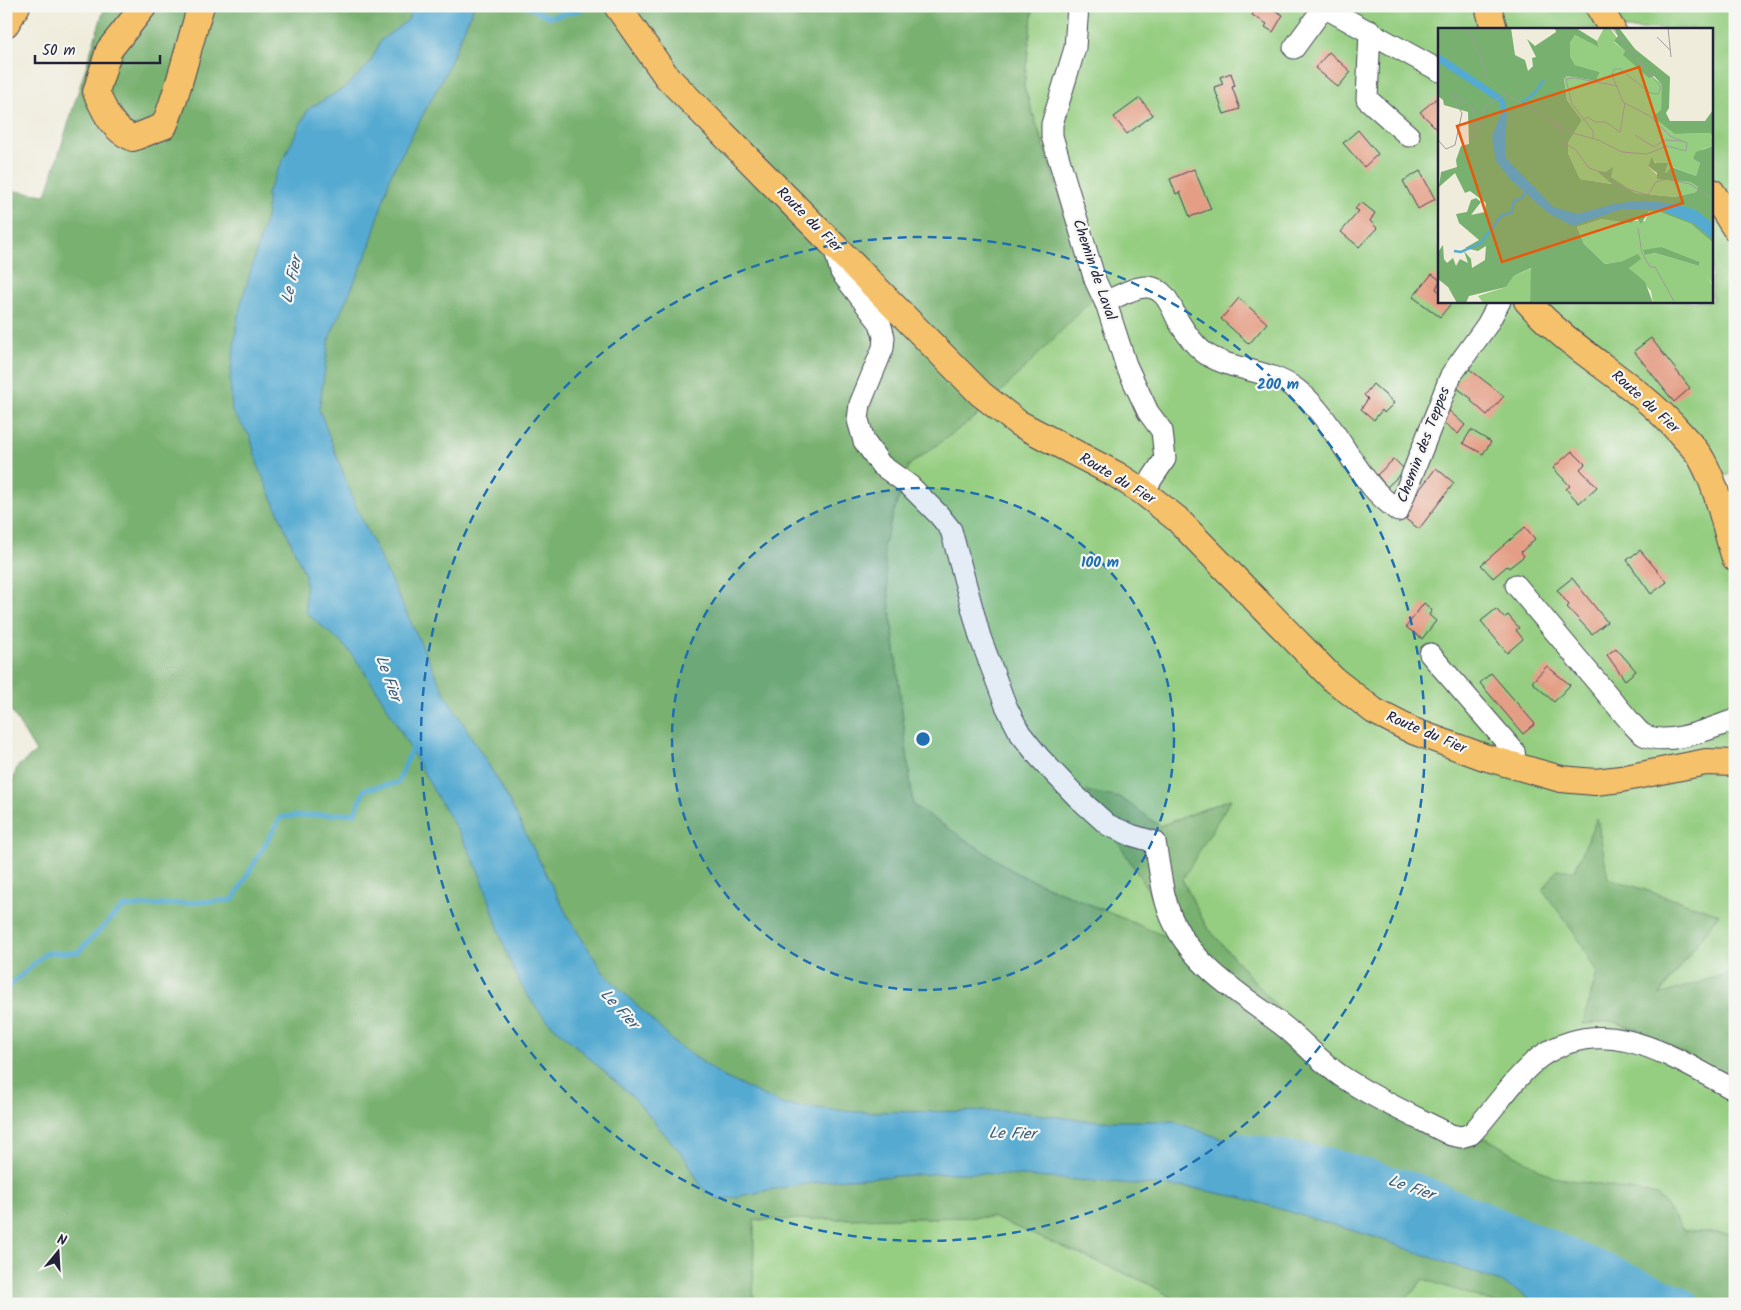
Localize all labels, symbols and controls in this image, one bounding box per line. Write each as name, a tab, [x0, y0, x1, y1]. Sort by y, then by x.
inset map	[1438, 28, 1714, 302]
scale bar	[35, 32, 160, 64]
text: 50 m	[42, 39, 76, 63]
street label: Route du Fier	[770, 181, 848, 259]
street label: Chemin de Laval	[1065, 216, 1123, 324]
water label: Le Fier	[275, 251, 310, 306]
street label: Route du Fier	[1605, 365, 1685, 440]
text: 200 m	[1257, 373, 1299, 397]
street label: Chemin des Teppes	[1391, 383, 1457, 506]
street label: Route du Fier	[1074, 447, 1161, 512]
text: 100 m	[1081, 551, 1119, 575]
water label: Le Fier	[368, 652, 409, 708]
street label: Route du Fier	[1382, 705, 1471, 761]
centre of rings	[914, 730, 932, 748]
water label: Le Fier	[594, 983, 647, 1037]
water label: Le Fier	[988, 1121, 1039, 1147]
water label: Le Fier	[1385, 1169, 1441, 1209]
north arrow	[32, 1228, 82, 1278]
text: N	[54, 1229, 69, 1252]

